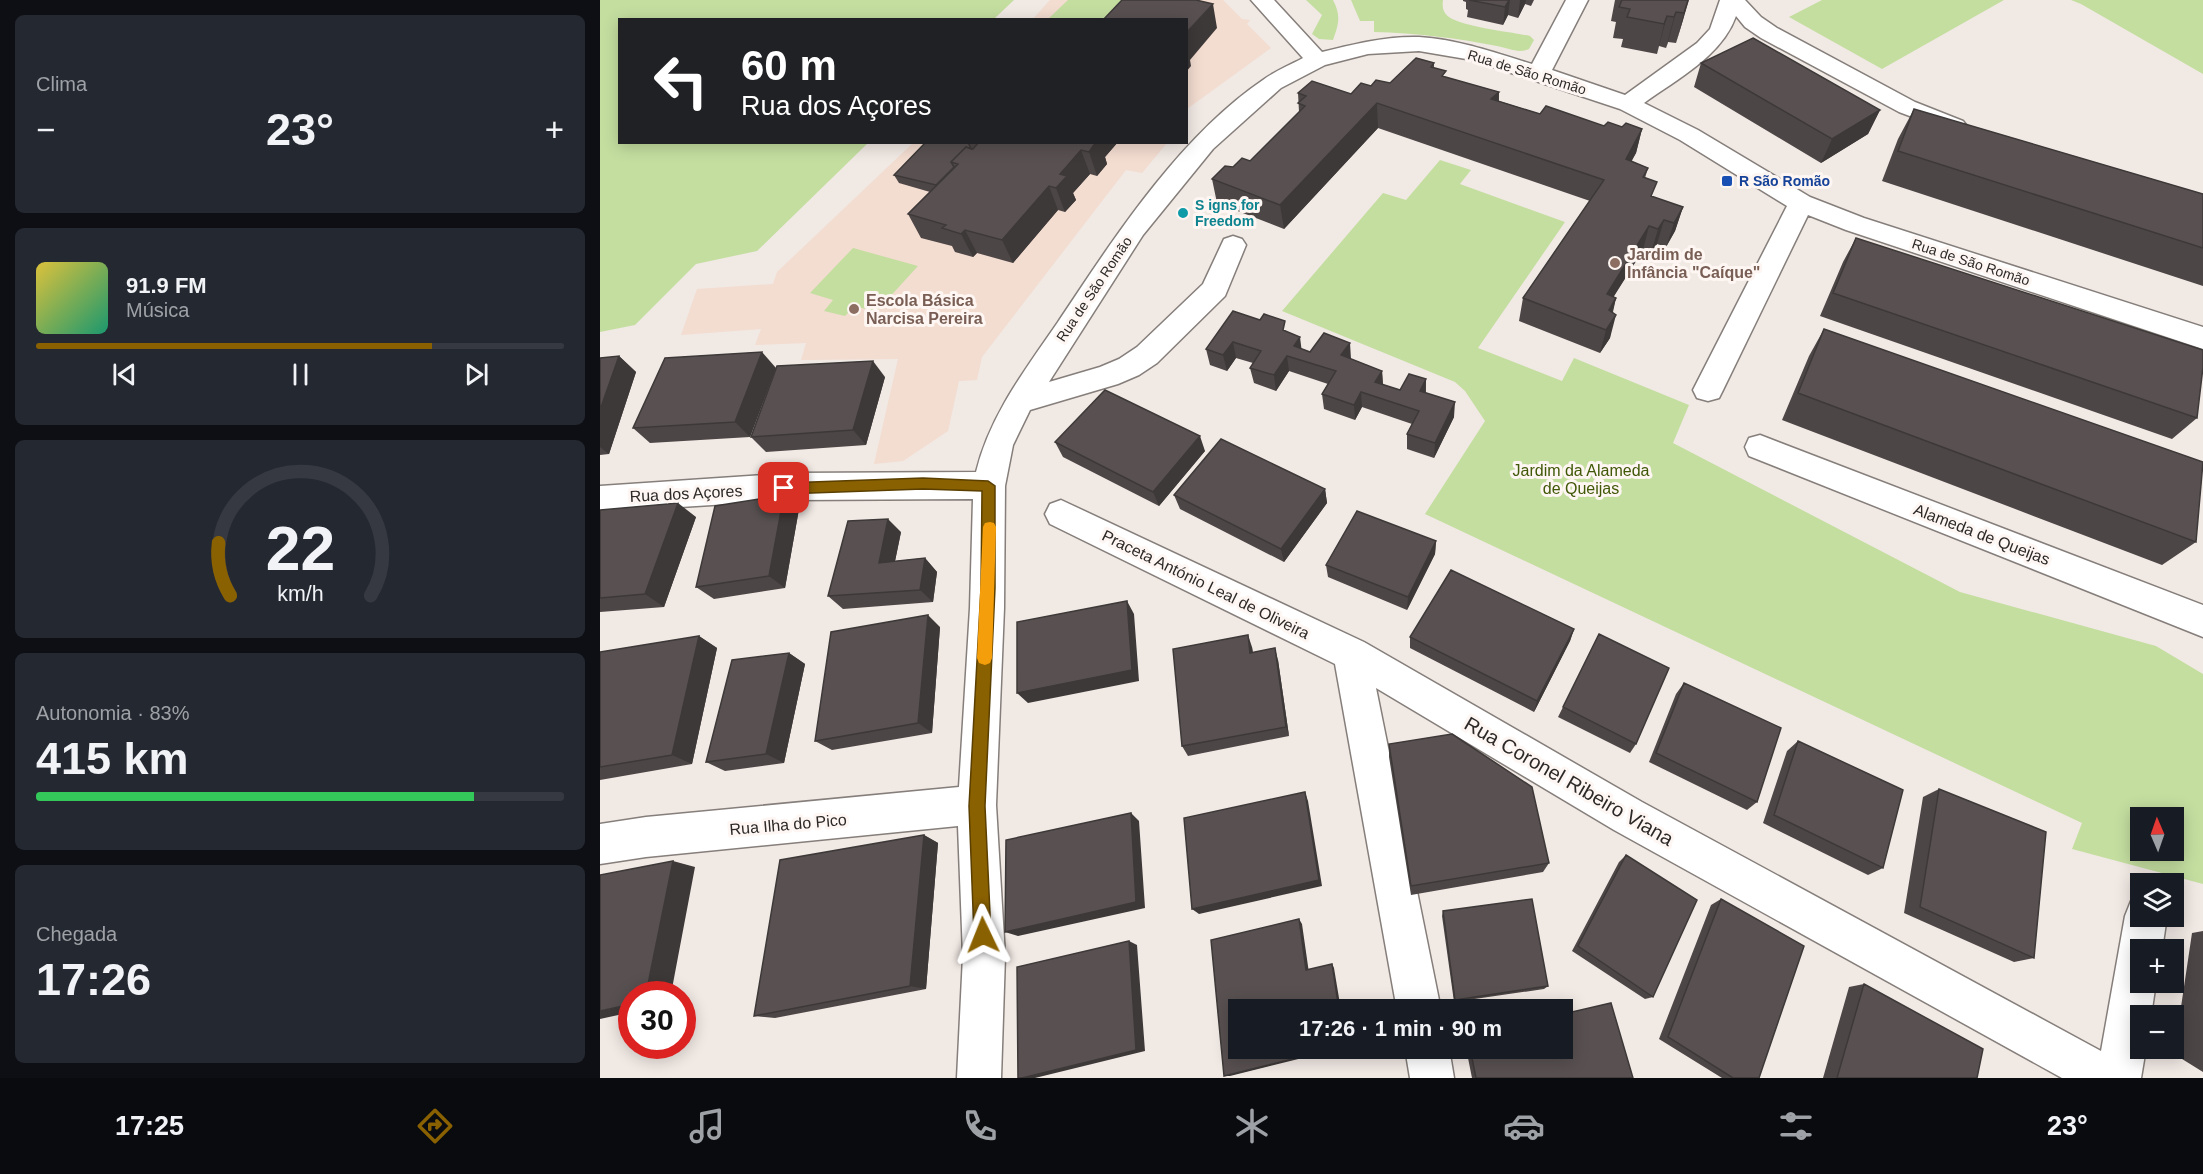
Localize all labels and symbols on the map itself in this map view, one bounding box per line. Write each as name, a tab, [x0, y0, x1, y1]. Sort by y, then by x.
street label: Rua de São Romão	[1466, 46, 1588, 98]
place label: R São Romão	[1739, 173, 1830, 189]
marker: R São Romão	[1720, 174, 1734, 188]
place label: S igns for Freedom	[1195, 197, 1260, 229]
marker: S igns for Freedom	[1176, 206, 1190, 220]
street label: Rua de São Romão	[1053, 233, 1135, 344]
street label: Rua de São Romão	[1910, 235, 2032, 289]
place label: Jardim de Infância "Caíque"	[1627, 246, 1760, 281]
marker: Jardim de Infância "Caíque"	[1608, 256, 1622, 270]
place label: Escola Básica Narcisa Pereira	[866, 292, 983, 327]
marker: Escola Básica Narcisa Pereira	[847, 302, 861, 316]
pin	[758, 462, 809, 513]
park label: Jardim da Alameda de Queijas	[1513, 462, 1650, 497]
street label: Rua dos Açores	[629, 482, 743, 505]
street label: Alameda de Queijas	[1912, 501, 2052, 568]
street label: Praceta António Leal de Oliveira	[1099, 527, 1312, 642]
street label: Rua Coronel Ribeiro Viana	[1461, 712, 1678, 850]
north arrow	[2130, 807, 2184, 861]
street label: Rua Ilha do Pico	[729, 811, 847, 838]
position arrow	[951, 903, 1015, 967]
speed limit sign: 30	[618, 981, 696, 1059]

